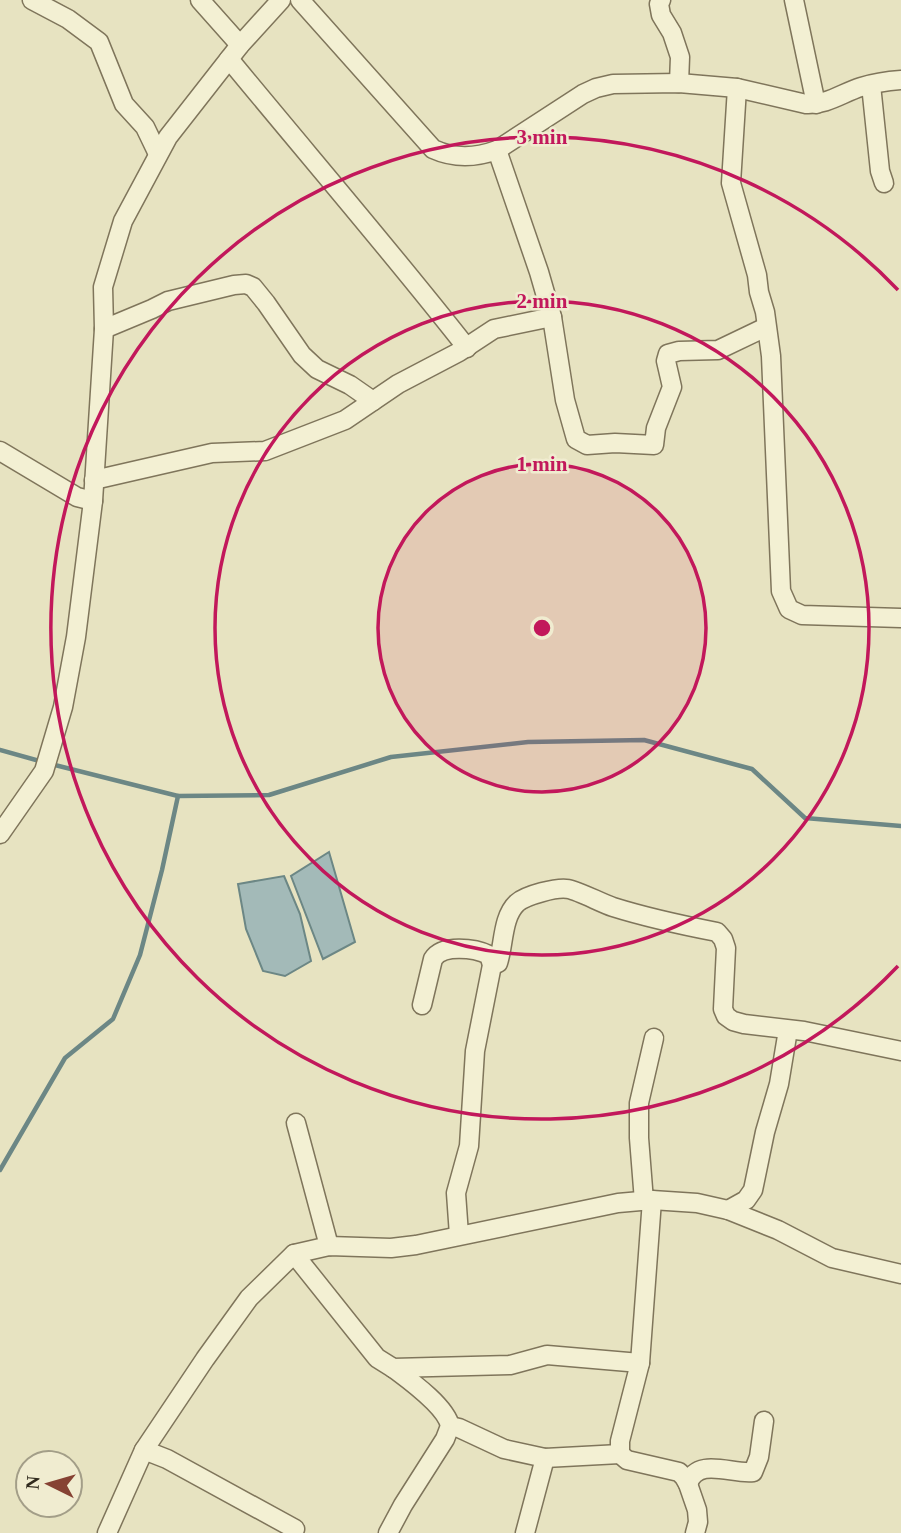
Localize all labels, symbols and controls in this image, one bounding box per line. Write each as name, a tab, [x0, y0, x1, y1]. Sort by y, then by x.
text: 3 min	[517, 125, 568, 149]
text: 2 min	[517, 289, 568, 313]
text: 1 min	[517, 452, 568, 476]
centre of rings	[530, 616, 554, 640]
north arrow	[14, 1449, 84, 1519]
text: N	[22, 1475, 44, 1490]

